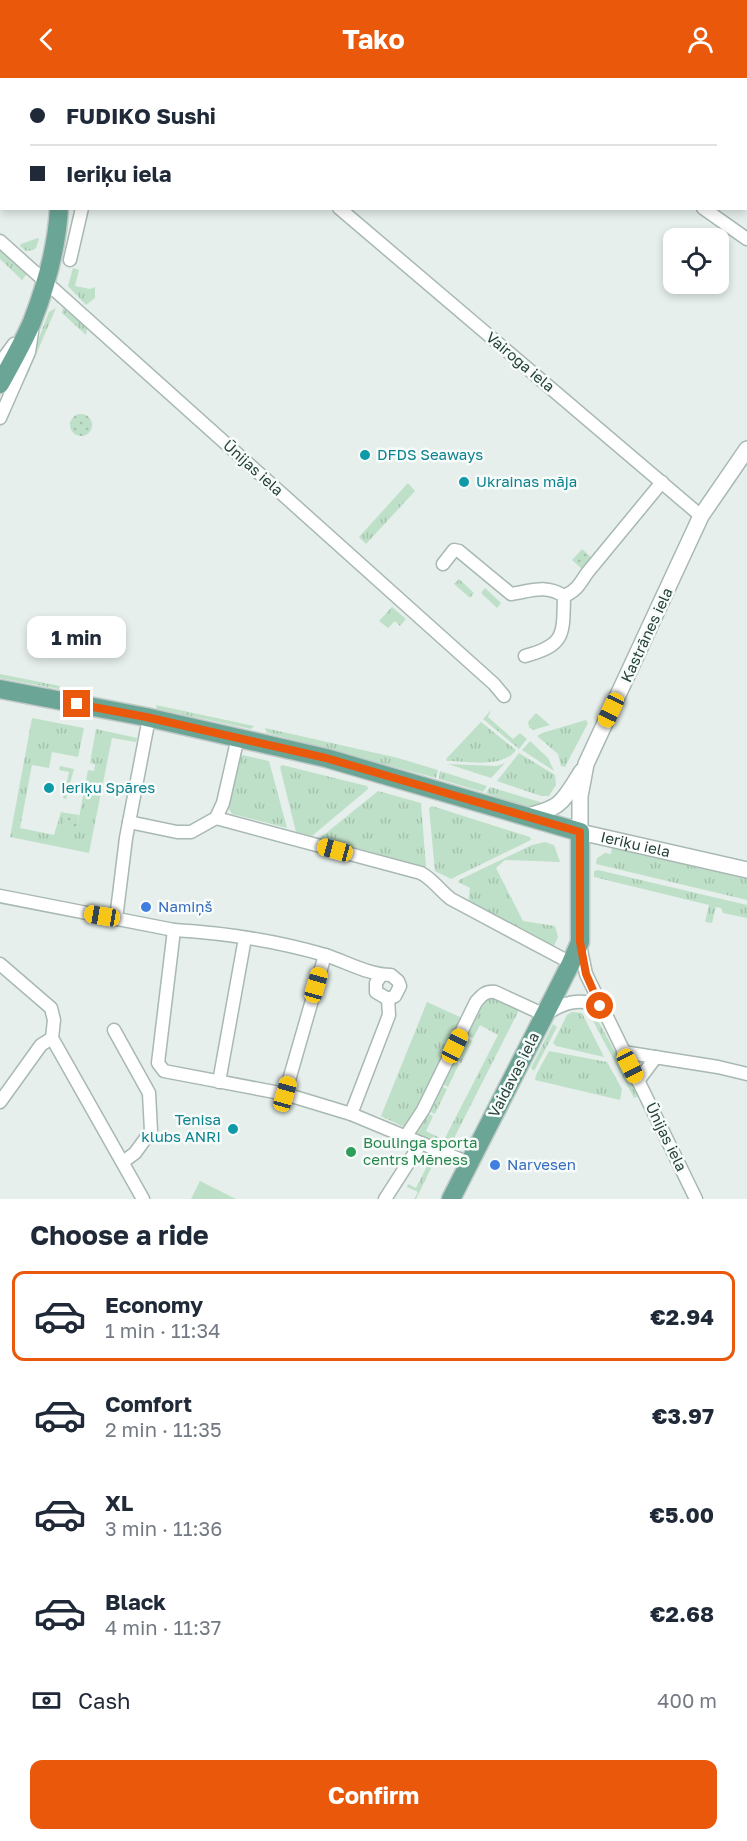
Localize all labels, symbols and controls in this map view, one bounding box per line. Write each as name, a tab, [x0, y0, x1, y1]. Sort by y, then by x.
icon: back	[30, 23, 63, 56]
text: Tako	[342, 23, 405, 55]
icon: person	[684, 23, 717, 56]
text: FUDIKO Sushi	[66, 102, 216, 129]
text: Ieriķu iela	[66, 160, 172, 187]
map controls	[663, 228, 729, 294]
button: locate	[663, 228, 729, 294]
street label: Vairoga iela	[483, 327, 559, 395]
street label: Ūnijas iela	[220, 436, 287, 499]
place label: DFDS Seaways	[377, 445, 483, 463]
marker: DFDS Seaways	[358, 448, 372, 462]
place label: Ukrainas māja	[476, 472, 577, 490]
marker: Ukrainas māja	[457, 475, 471, 489]
street label: Kastrānes iela	[616, 584, 676, 685]
callout: 1 min	[28, 617, 127, 659]
text: 1 min	[51, 625, 102, 649]
route end	[63, 690, 90, 717]
car	[595, 690, 627, 730]
place label: Ieriķu Spāres	[61, 778, 155, 797]
marker: Ieriķu Spāres	[42, 781, 56, 795]
street label: Ieriķu iela	[599, 827, 672, 860]
car	[315, 837, 355, 863]
place label: Namiņš	[158, 897, 212, 916]
marker: Namiņš	[139, 900, 153, 914]
car	[83, 904, 121, 928]
car	[302, 965, 330, 1005]
route start	[586, 992, 613, 1019]
car	[439, 1026, 471, 1066]
street label: Vaidavas iela	[484, 1029, 542, 1120]
car	[614, 1046, 646, 1086]
car	[271, 1074, 299, 1114]
street label: Ūnijas iela	[643, 1099, 691, 1174]
place label: Tenisa klubs ANRI	[141, 1110, 221, 1145]
marker: Tenisa klubs ANRI	[226, 1122, 240, 1136]
place label: Boulinga sporta centrs Mēness	[363, 1133, 477, 1168]
marker: Boulinga sporta centrs Mēness	[344, 1145, 358, 1159]
place label: Narvesen	[507, 1155, 576, 1173]
marker: Narvesen	[488, 1158, 502, 1172]
text: Choose a ride	[30, 1219, 209, 1251]
icon: car	[33, 1289, 87, 1343]
text: Economy	[105, 1291, 203, 1318]
text: €2.94	[650, 1303, 714, 1330]
text: 1 min · 11:34	[105, 1318, 220, 1342]
icon: car	[33, 1388, 87, 1442]
text: Comfort	[105, 1390, 192, 1417]
text: €3.97	[652, 1402, 714, 1429]
text: 2 min · 11:35	[105, 1417, 222, 1441]
icon: car	[33, 1487, 87, 1541]
text: XL	[105, 1489, 133, 1516]
text: €5.00	[649, 1501, 714, 1528]
text: 3 min · 11:36	[105, 1516, 222, 1540]
icon: car	[33, 1586, 87, 1640]
text: Black	[105, 1588, 166, 1615]
text: €2.68	[650, 1600, 714, 1627]
text: 4 min · 11:37	[105, 1615, 221, 1639]
icon: cash	[30, 1684, 63, 1717]
text: Cash	[78, 1687, 131, 1714]
text: 400 m	[657, 1688, 717, 1712]
button: Confirm	[30, 1760, 717, 1829]

